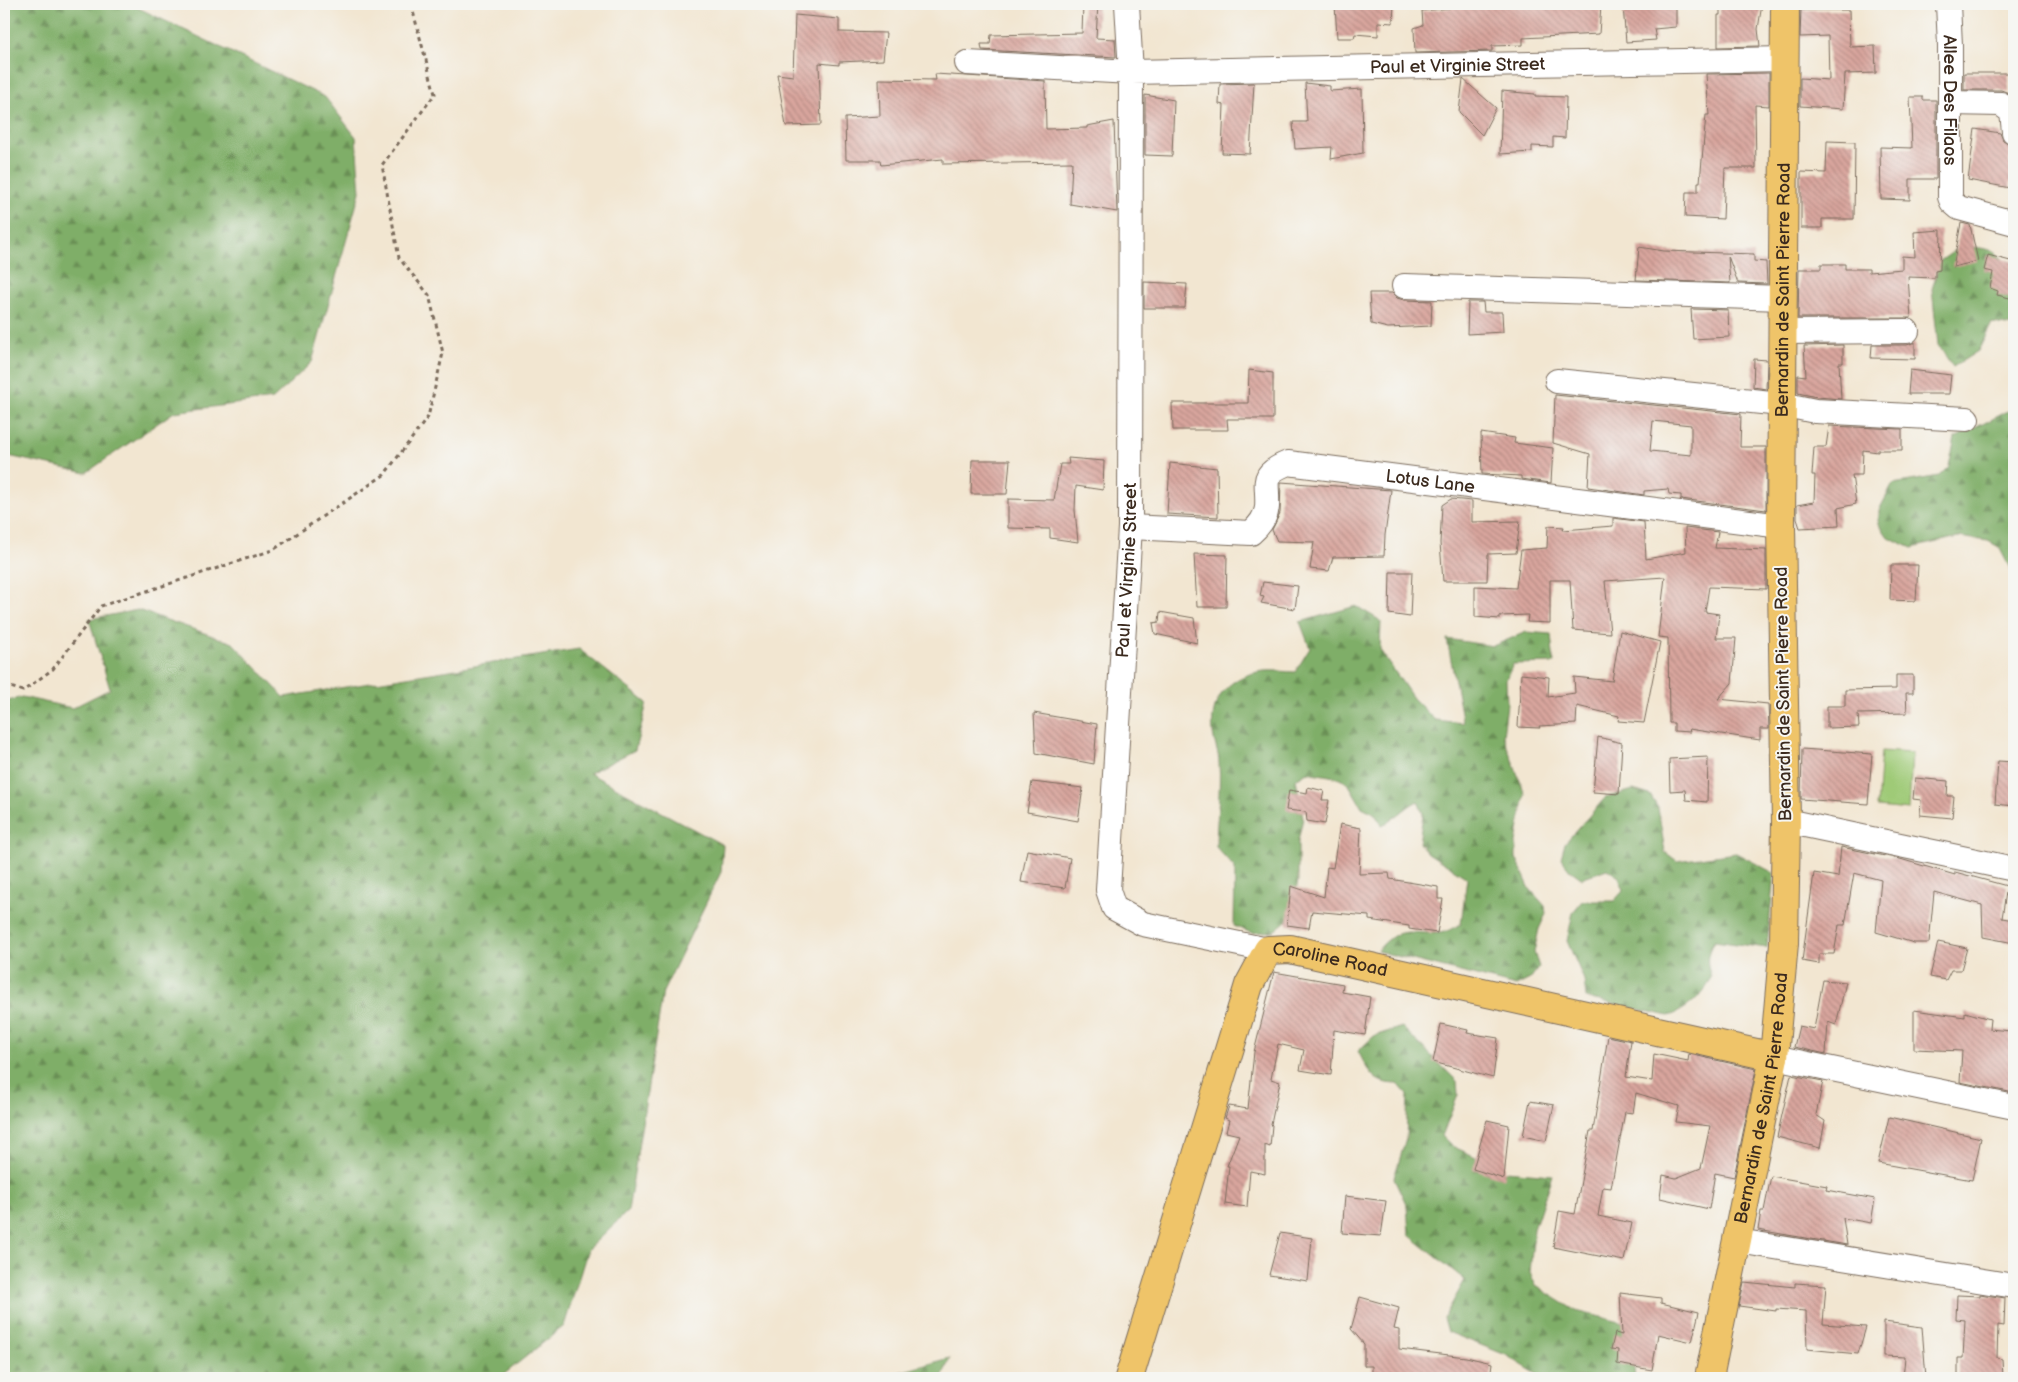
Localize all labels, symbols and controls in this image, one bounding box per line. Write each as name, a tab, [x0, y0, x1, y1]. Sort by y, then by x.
street label: Allee Des Filaos	[1939, 34, 1960, 165]
street label: Paul et Virginie Street	[1370, 54, 1546, 78]
street label: Bernardin de Saint Pierre Road	[1772, 162, 1795, 418]
street label: Lotus Lane	[1384, 466, 1476, 498]
street label: Paul et Virginie Street	[1112, 482, 1141, 659]
street label: Bernardin de Saint Pierre Road	[1771, 566, 1796, 822]
street label: Caroline Road	[1272, 938, 1389, 981]
street label: Bernardin de Saint Pierre Road	[1730, 971, 1792, 1226]

